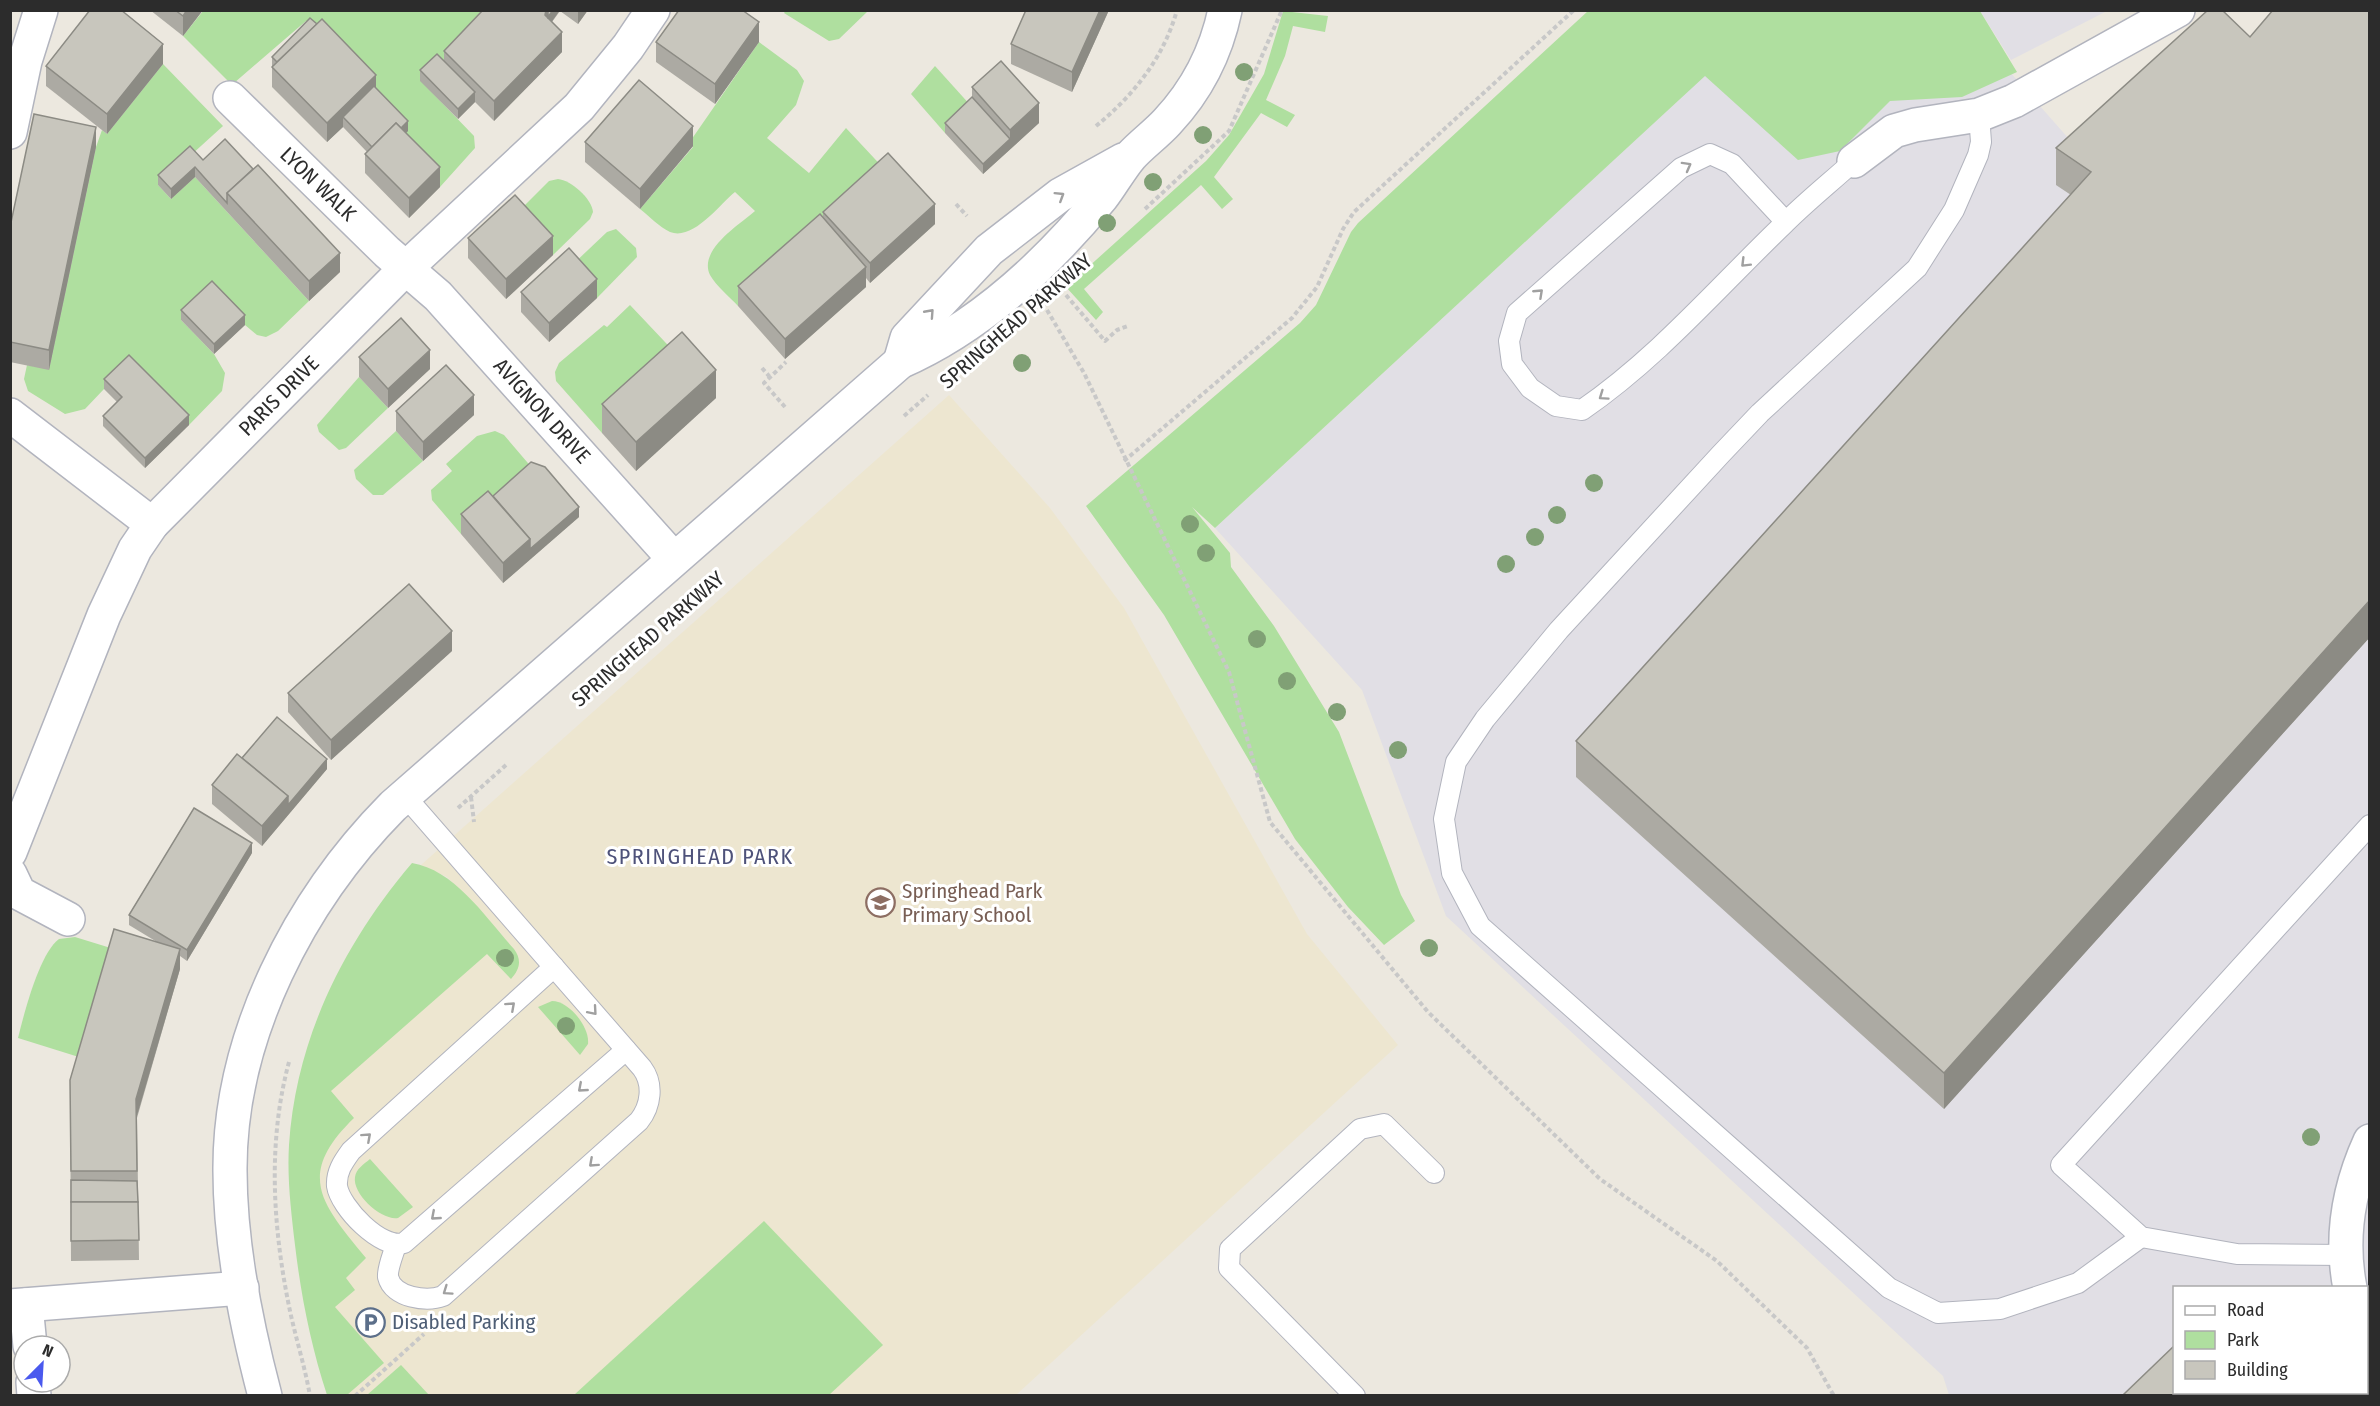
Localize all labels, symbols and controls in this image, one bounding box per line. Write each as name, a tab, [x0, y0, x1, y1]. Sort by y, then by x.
street label: LYON WALK	[275, 142, 362, 227]
one-way arrow	[1681, 162, 1691, 173]
one-way arrow	[1054, 192, 1065, 203]
street label: SPRINGHEAD PARKWAY	[934, 247, 1098, 394]
one-way arrow	[1741, 256, 1752, 267]
one-way arrow	[1532, 289, 1543, 300]
one-way arrow	[923, 309, 934, 320]
street label: PARIS DRIVE	[233, 350, 325, 442]
street label: AVIGNON DRIVE	[488, 353, 596, 469]
one-way arrow	[1598, 389, 1609, 400]
street label: SPRINGHEAD PARKWAY	[566, 565, 730, 712]
district label: SPRINGHEAD PARK	[606, 843, 794, 870]
place label: Springhead Park Primary School	[902, 878, 1042, 928]
school or university icon: Springhead Park Primary School	[865, 887, 897, 919]
one-way arrow	[504, 1002, 515, 1013]
one-way arrow	[585, 1004, 596, 1015]
one-way arrow	[578, 1081, 589, 1092]
one-way arrow	[360, 1133, 370, 1144]
one-way arrow	[589, 1156, 600, 1167]
one-way arrow	[431, 1209, 441, 1220]
one-way arrow	[442, 1284, 453, 1295]
legend	[2173, 1286, 2368, 1394]
text: Road	[2227, 1299, 2264, 1321]
parking icon: Disabled Parking	[355, 1306, 387, 1338]
place label: Disabled Parking	[392, 1309, 535, 1335]
text: Park	[2227, 1329, 2260, 1351]
north arrow	[12, 1334, 72, 1394]
text: N	[40, 1340, 56, 1361]
text: Building	[2227, 1359, 2288, 1381]

